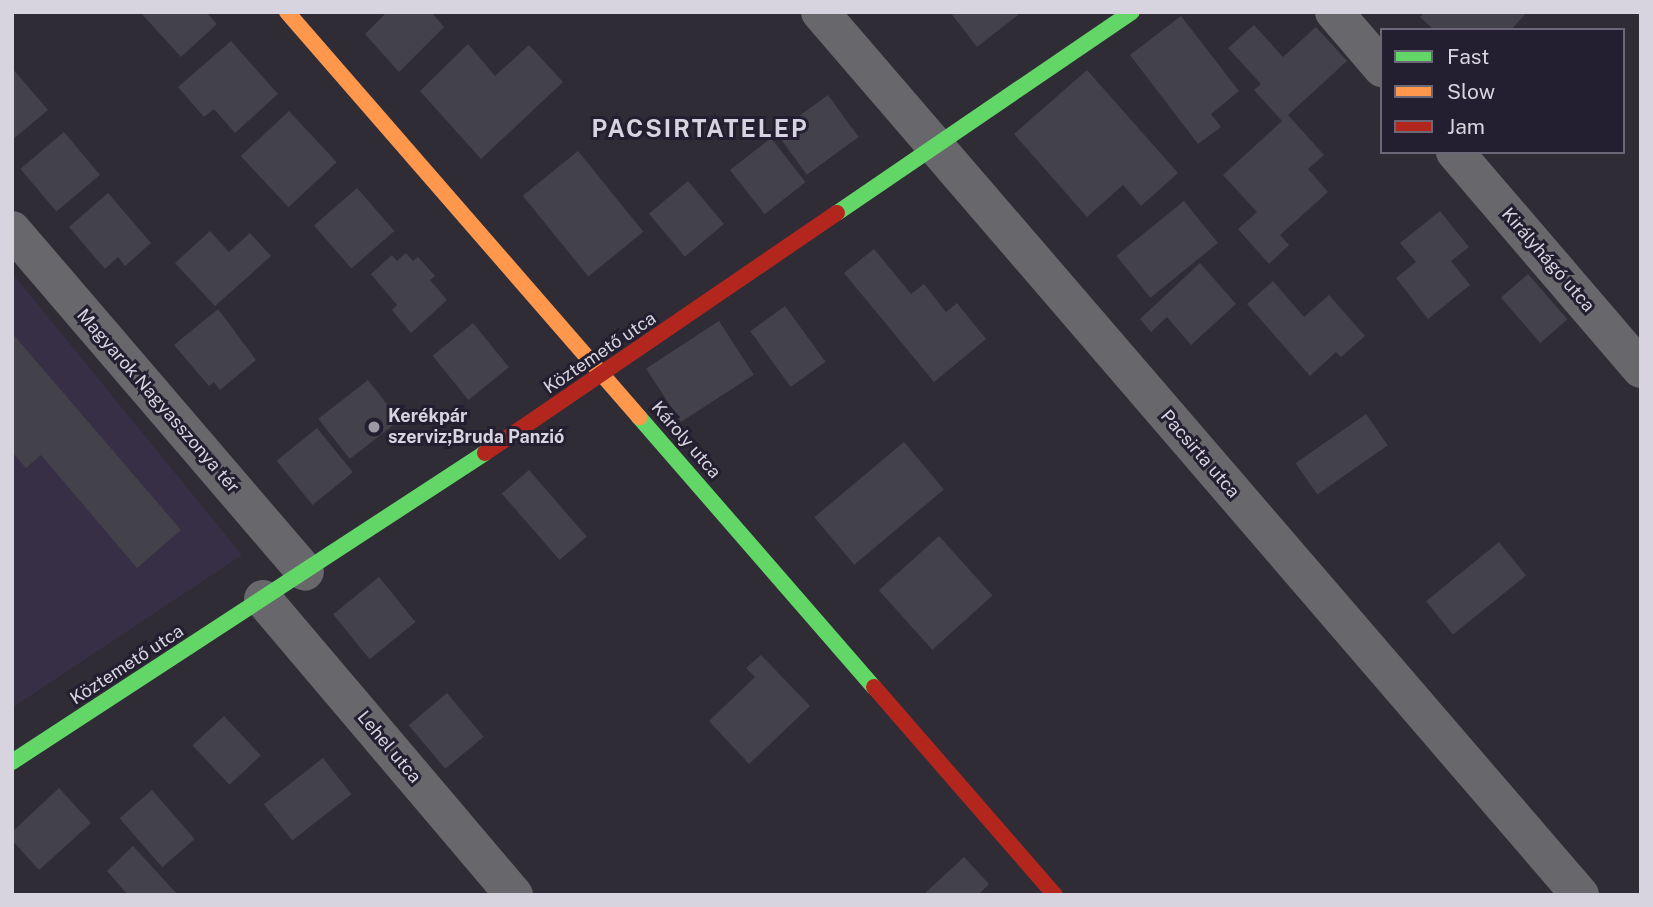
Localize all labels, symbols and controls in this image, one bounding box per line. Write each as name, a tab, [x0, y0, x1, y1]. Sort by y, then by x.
legend	[1380, 28, 1625, 154]
text: Fast	[1447, 44, 1489, 69]
text: Slow	[1447, 79, 1495, 104]
text: Jam	[1447, 114, 1485, 139]
district label: PACSIRTATELEP	[593, 115, 807, 143]
street label: Királyhágó utca	[1497, 204, 1599, 316]
street label: Magyarok Nagyasszonya tér	[72, 305, 244, 497]
street label: Köztemető utca	[540, 307, 660, 399]
street label: Károly utca	[647, 397, 725, 483]
place label: Kerékpár szerviz;Bruda Panzió	[388, 406, 564, 448]
street label: Pacsirta utca	[1156, 406, 1244, 502]
marker: Kerékpár szerviz;Bruda Panzió	[366, 419, 382, 435]
street label: Köztemető utca	[66, 620, 188, 710]
street label: Lehel utca	[353, 707, 425, 787]

